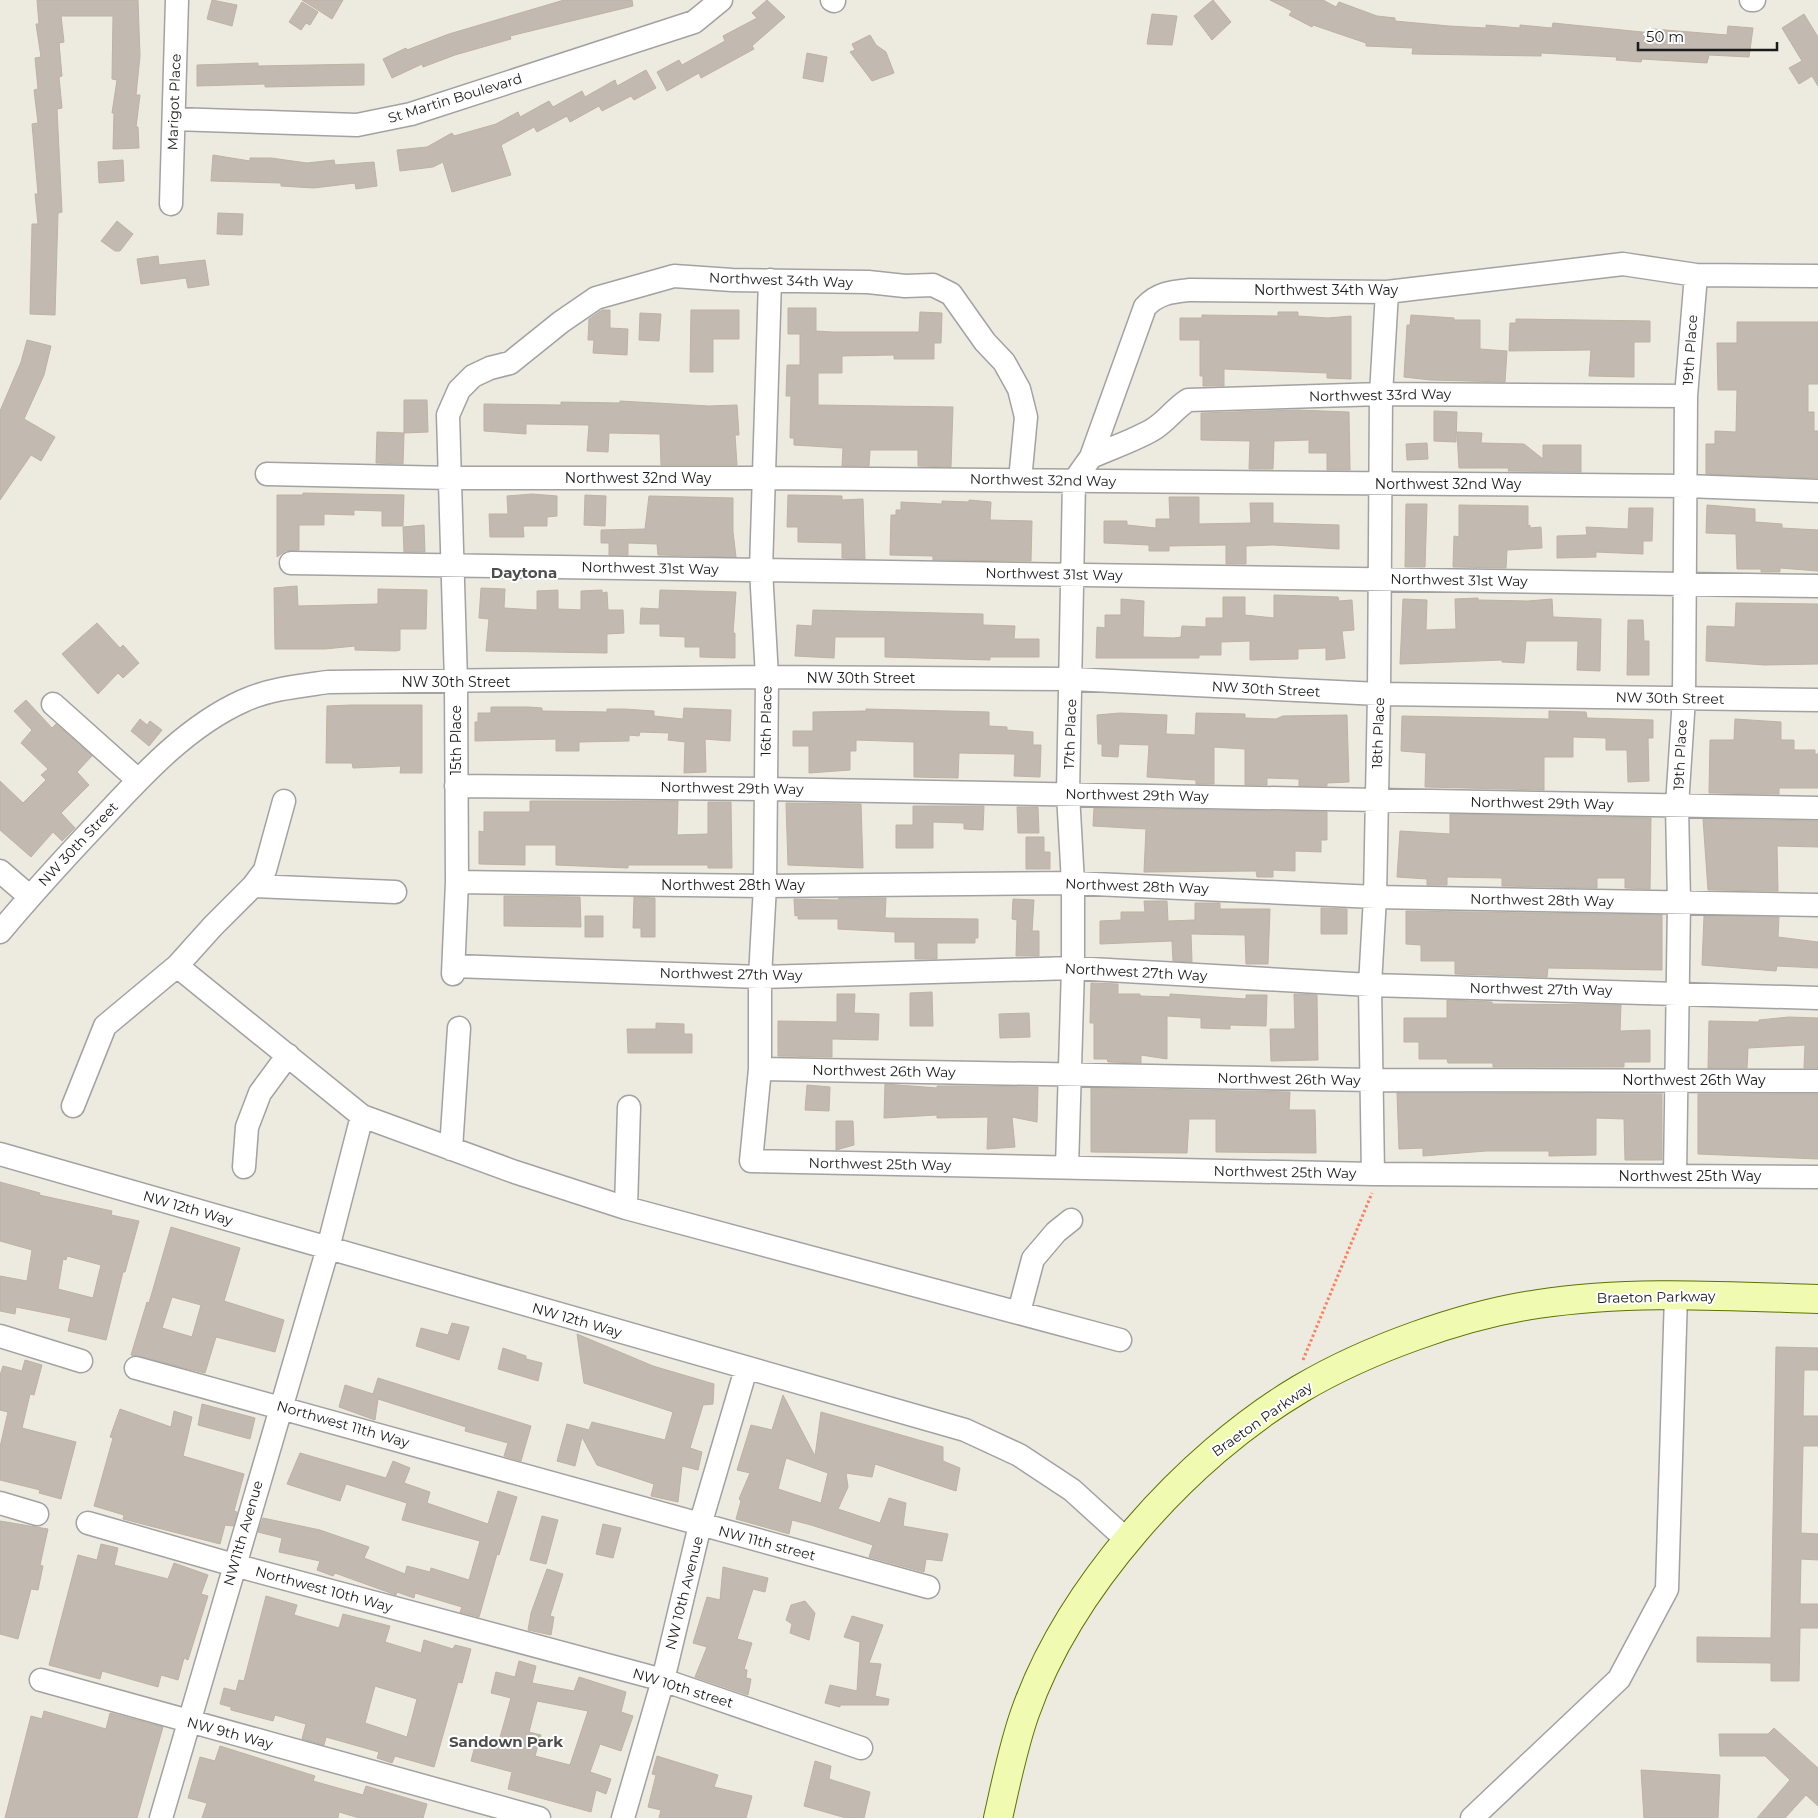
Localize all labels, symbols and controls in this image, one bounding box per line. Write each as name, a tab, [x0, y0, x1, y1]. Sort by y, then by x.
scale bar	[1638, 20, 1777, 52]
text: 50 m	[1646, 27, 1684, 46]
street label: Marigot Place	[163, 53, 185, 151]
street label: St Martin Boulevard	[386, 69, 524, 127]
street label: Northwest 34th Way	[709, 268, 854, 292]
street label: Northwest 34th Way	[1254, 281, 1398, 299]
street label: 19th Place	[1679, 314, 1701, 386]
street label: Northwest 33rd Way	[1309, 385, 1452, 405]
street label: Northwest 32nd Way	[565, 469, 712, 487]
street label: Northwest 32nd Way	[970, 470, 1117, 490]
street label: Northwest 32nd Way	[1375, 475, 1522, 493]
street label: Northwest 31st Way	[581, 558, 719, 578]
district label: Daytona	[491, 563, 557, 582]
street label: Northwest 31st Way	[985, 564, 1123, 584]
street label: Northwest 31st Way	[1390, 570, 1528, 590]
street label: NW 30th Street	[807, 669, 916, 687]
street label: NW 30th Street	[402, 673, 511, 691]
street label: NW 30th Street	[1211, 677, 1321, 701]
street label: 16th Place	[756, 685, 776, 757]
street label: NW 30th Street	[1615, 688, 1725, 708]
street label: 18th Place	[1368, 697, 1388, 769]
street label: 17th Place	[1060, 699, 1080, 769]
street label: 15th Place	[447, 705, 465, 775]
street label: 19th Place	[1669, 719, 1691, 791]
street label: Northwest 29th Way	[660, 778, 804, 798]
street label: Northwest 29th Way	[1065, 785, 1209, 805]
street label: Northwest 29th Way	[1470, 793, 1614, 813]
street label: NW 30th Street	[34, 798, 122, 890]
street label: Northwest 28th Way	[1065, 874, 1210, 898]
street label: Northwest 28th Way	[661, 876, 805, 894]
street label: Northwest 28th Way	[1470, 890, 1614, 910]
street label: Northwest 27th Way	[1064, 959, 1208, 985]
street label: Northwest 27th Way	[659, 964, 803, 984]
street label: Northwest 27th Way	[1469, 979, 1613, 999]
street label: Northwest 26th Way	[812, 1061, 956, 1081]
street label: Northwest 26th Way	[1217, 1069, 1361, 1089]
street label: Northwest 26th Way	[1622, 1071, 1766, 1089]
street label: Northwest 25th Way	[808, 1154, 952, 1174]
street label: Northwest 25th Way	[1213, 1162, 1357, 1182]
street label: Northwest 25th Way	[1619, 1167, 1762, 1185]
street label: NW 12th Way	[141, 1187, 235, 1230]
street label: Braeton Parkway	[1596, 1287, 1716, 1307]
street label: NW 12th Way	[530, 1299, 624, 1342]
street label: Braeton Parkway	[1208, 1377, 1316, 1460]
street label: Northwest 11th Way	[275, 1396, 412, 1452]
street label: NW11th Avenue	[219, 1478, 267, 1588]
street label: NW 11th street	[716, 1521, 818, 1565]
street label: NW 10th Avenue	[661, 1534, 707, 1652]
street label: Northwest 10th Way	[253, 1562, 395, 1616]
street label: NW 10th street	[631, 1664, 736, 1712]
street label: NW 9th Way	[185, 1713, 275, 1753]
district label: Sandown Park	[449, 1732, 563, 1751]

